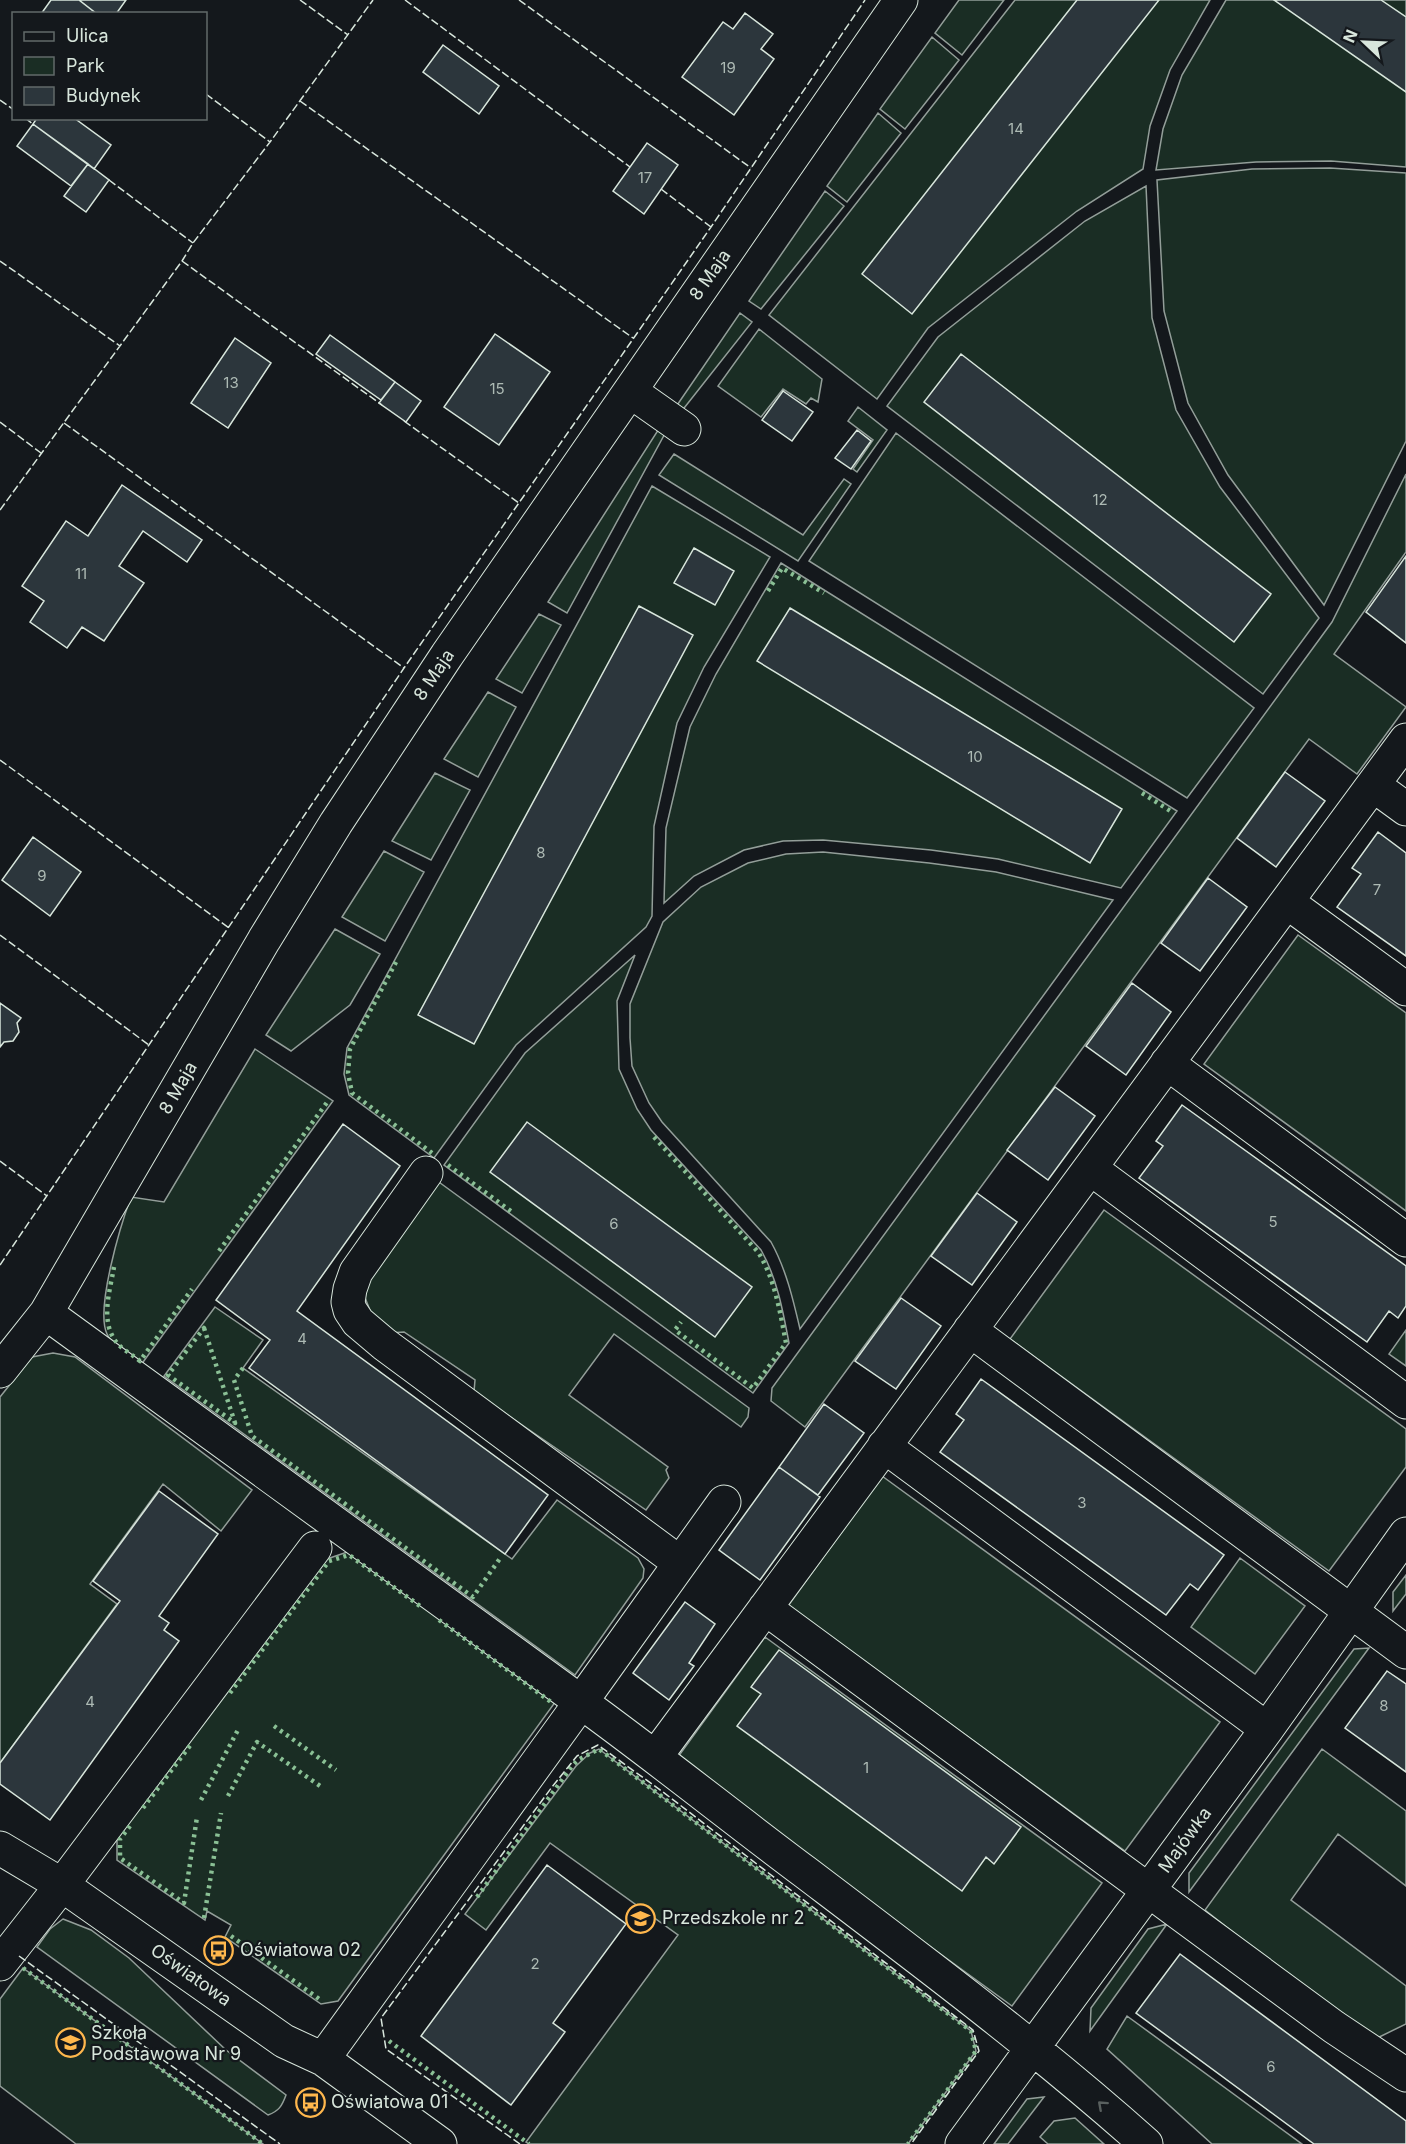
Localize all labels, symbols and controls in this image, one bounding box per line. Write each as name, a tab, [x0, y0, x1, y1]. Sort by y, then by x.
legend	[12, 12, 207, 120]
north arrow	[1334, 12, 1394, 72]
text: Ulica	[66, 25, 109, 46]
text: N	[1339, 27, 1362, 46]
text: Park	[66, 55, 105, 76]
house number: 19	[720, 58, 736, 77]
text: Budynek	[66, 85, 141, 106]
house number: 14	[1008, 119, 1024, 138]
house number: 17	[638, 168, 652, 187]
street label: 8 Maja	[685, 245, 735, 304]
house number: 13	[223, 373, 239, 392]
house number: 15	[489, 379, 505, 398]
house number: 12	[1092, 490, 1108, 509]
house number: 11	[75, 564, 87, 583]
street label: 8 Maja	[409, 645, 458, 704]
house number: 10	[967, 747, 983, 766]
house number: 8	[536, 843, 546, 862]
house number: 9	[37, 866, 47, 885]
house number: 7	[1373, 880, 1381, 899]
street label: 8 Maja	[154, 1058, 201, 1118]
house number: 5	[1268, 1212, 1278, 1231]
house number: 6	[609, 1214, 619, 1233]
house number: 4	[297, 1329, 307, 1348]
house number: 3	[1077, 1493, 1087, 1512]
house number: 4	[85, 1692, 95, 1711]
house number: 8	[1379, 1696, 1389, 1715]
house number: 1	[863, 1758, 869, 1777]
street label: Majówka	[1154, 1803, 1215, 1877]
school or university icon: Przedszkole nr 2	[625, 1902, 657, 1934]
place label: Przedszkole nr 2	[662, 1907, 805, 1928]
bus stop icon: Oświatowa 02	[203, 1934, 235, 1966]
street label: Oświatowa	[147, 1939, 236, 2010]
place label: Oświatowa 02	[240, 1939, 361, 1960]
house number: 2	[530, 1954, 540, 1973]
place label: Szkoła Podstawowa Nr 9	[91, 2022, 241, 2064]
school or university icon: Szkoła Podstawowa Nr 9	[54, 2027, 86, 2059]
house number: 6	[1266, 2057, 1276, 2076]
bus stop icon: Oświatowa 01	[294, 2086, 326, 2118]
place label: Oświatowa 01	[331, 2091, 448, 2112]
one-way arrow	[1098, 2101, 1109, 2112]

